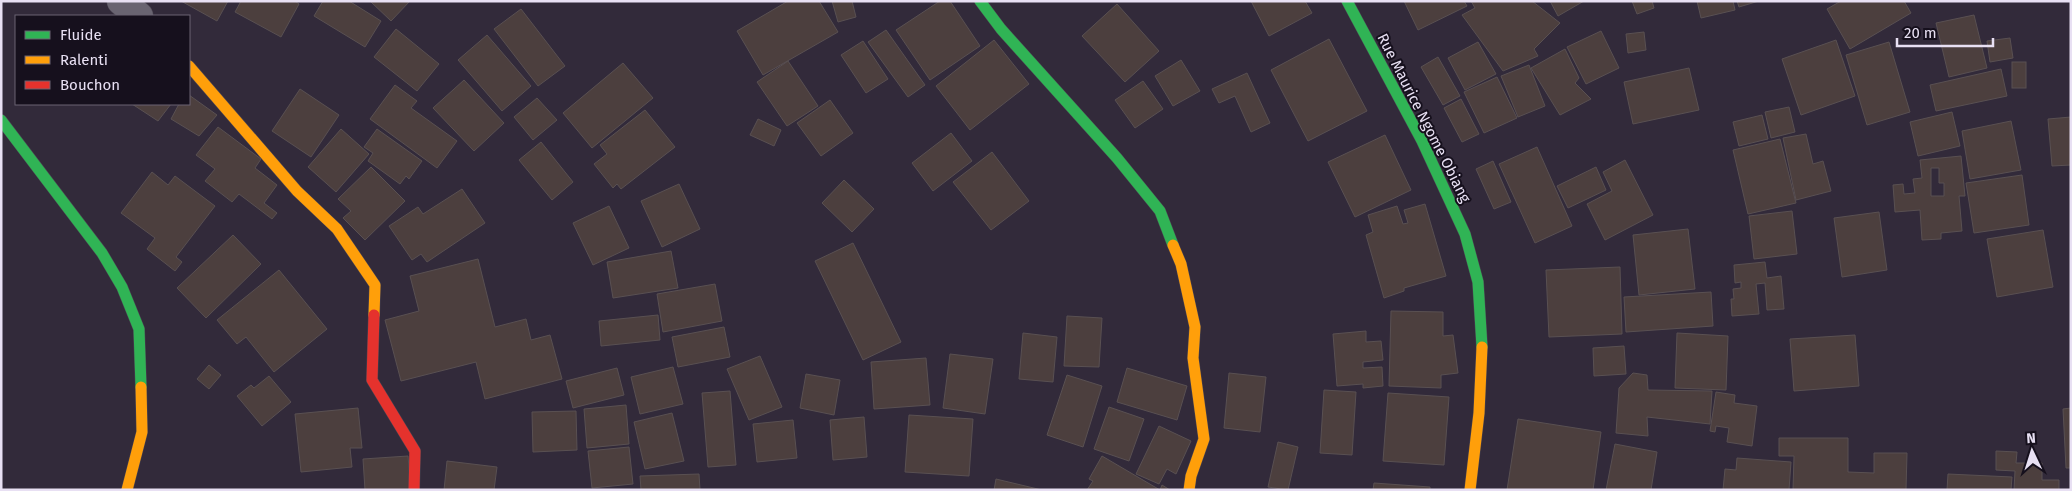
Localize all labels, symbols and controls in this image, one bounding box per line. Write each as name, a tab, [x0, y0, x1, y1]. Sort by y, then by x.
legend	[15, 15, 190, 105]
scale bar	[1897, 15, 1993, 47]
text: 20 m	[1904, 24, 1937, 42]
text: Fluide	[60, 26, 102, 44]
street label: Rue Maurice Ngome Obiang	[1373, 30, 1475, 206]
text: Ralenti	[60, 51, 108, 69]
text: Bouchon	[60, 76, 120, 94]
north arrow	[2007, 426, 2057, 476]
text: N	[2026, 430, 2036, 447]

